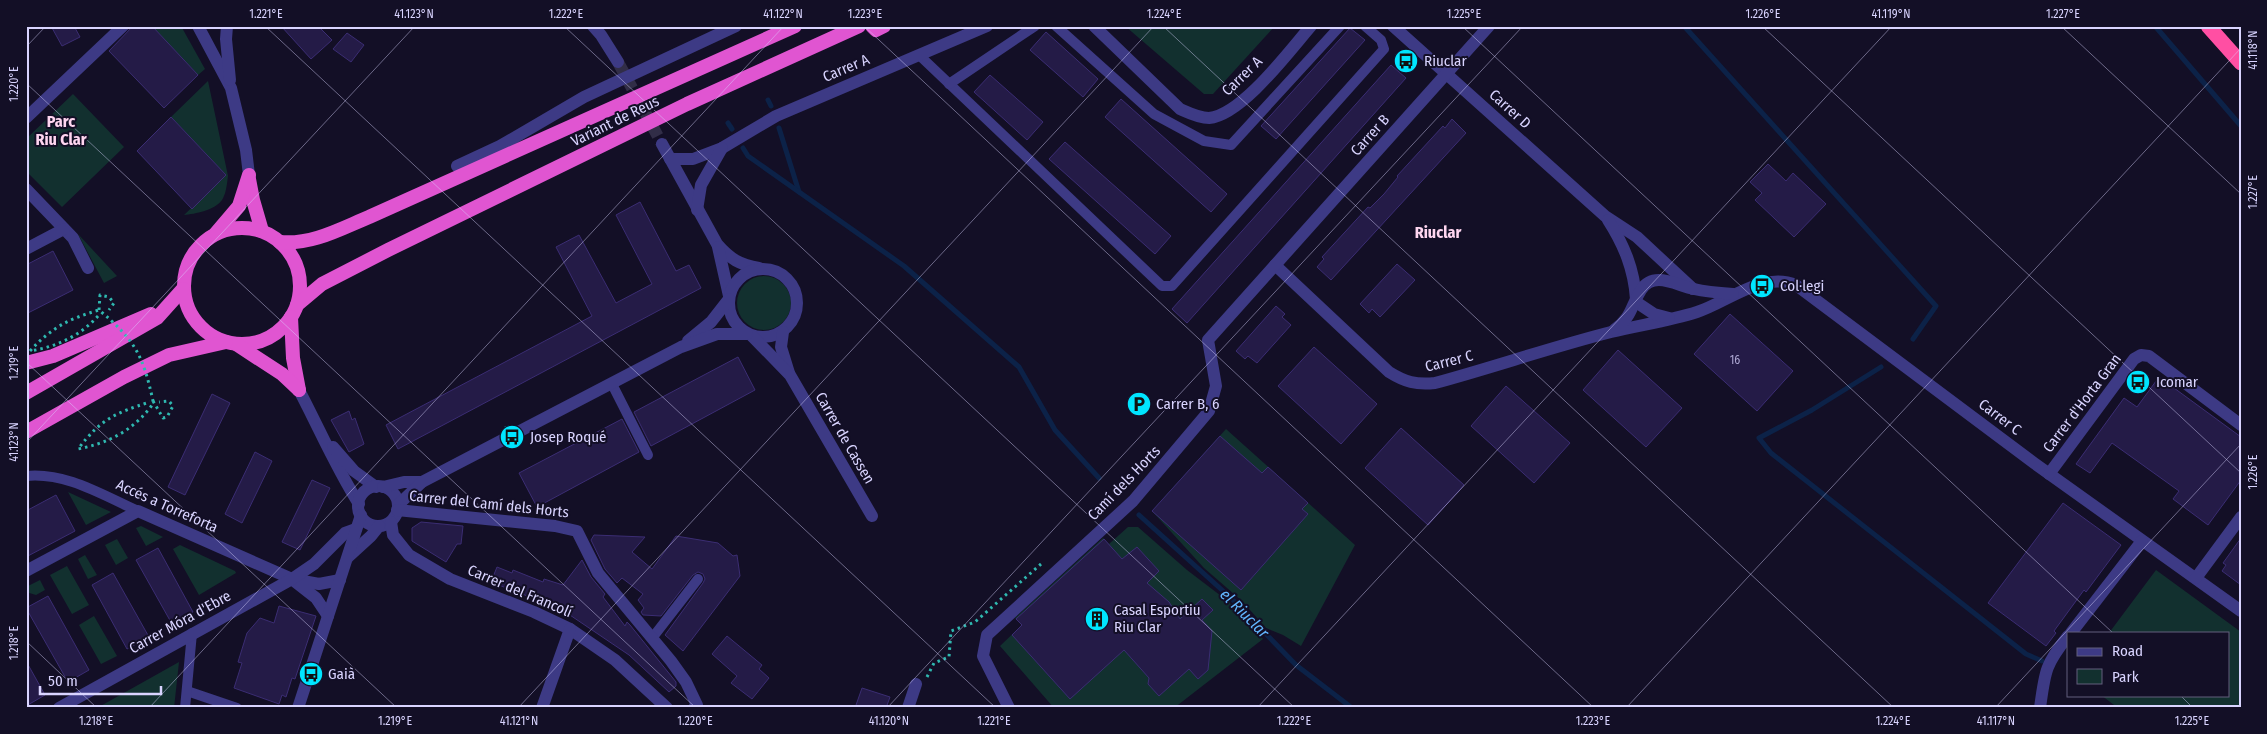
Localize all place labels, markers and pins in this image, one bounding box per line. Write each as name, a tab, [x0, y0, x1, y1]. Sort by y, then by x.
bus stop icon: Riuclar	[1393, 48, 1419, 74]
place label: Riuclar	[1424, 52, 1467, 70]
bus stop icon: Col·legi	[1749, 273, 1775, 299]
place label: Col·legi	[1780, 277, 1824, 295]
bus stop icon: Icomar	[2125, 369, 2151, 395]
place label: Icomar	[2156, 373, 2199, 391]
parking icon: Carrer B, 6	[1126, 391, 1152, 417]
place label: Carrer B, 6	[1156, 395, 1219, 413]
bus stop icon: Josep Roqué	[499, 424, 525, 450]
place label: Josep Roqué	[530, 428, 606, 446]
place label: Casal Esportiu Riu Clar	[1114, 601, 1201, 636]
building icon: Casal Esportiu Riu Clar	[1084, 606, 1110, 632]
bus stop icon: Gaià	[298, 661, 324, 687]
place label: Gaià	[328, 665, 355, 683]

